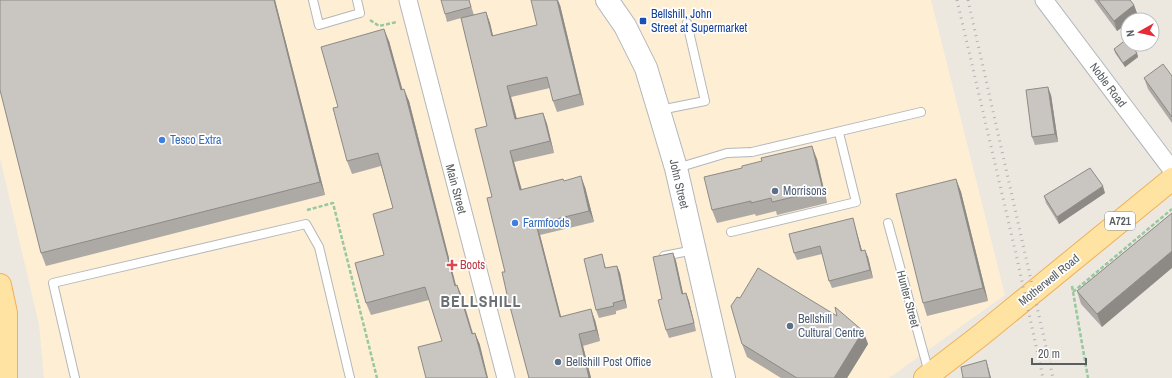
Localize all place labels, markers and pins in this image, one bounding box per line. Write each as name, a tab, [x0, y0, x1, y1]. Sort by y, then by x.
place label: Bellshill, John Street at Supermarket	[651, 6, 748, 36]
marker: Bellshill, John Street at Supermarket	[638, 16, 648, 26]
place label: Tesco Extra	[170, 132, 222, 148]
marker: Tesco Extra	[157, 135, 167, 145]
place label: Morrisons	[783, 183, 827, 199]
marker: Morrisons	[770, 186, 780, 196]
place label: Farmfoods	[523, 215, 570, 231]
marker: Farmfoods	[510, 218, 520, 228]
place label: Boots	[460, 257, 485, 273]
marker: Boots	[447, 260, 457, 270]
place label: Bellshill Cultural Centre	[798, 311, 864, 341]
marker: Bellshill Cultural Centre	[785, 321, 795, 331]
place label: Bellshill Post Office	[566, 354, 651, 370]
marker: Bellshill Post Office	[553, 357, 563, 367]

